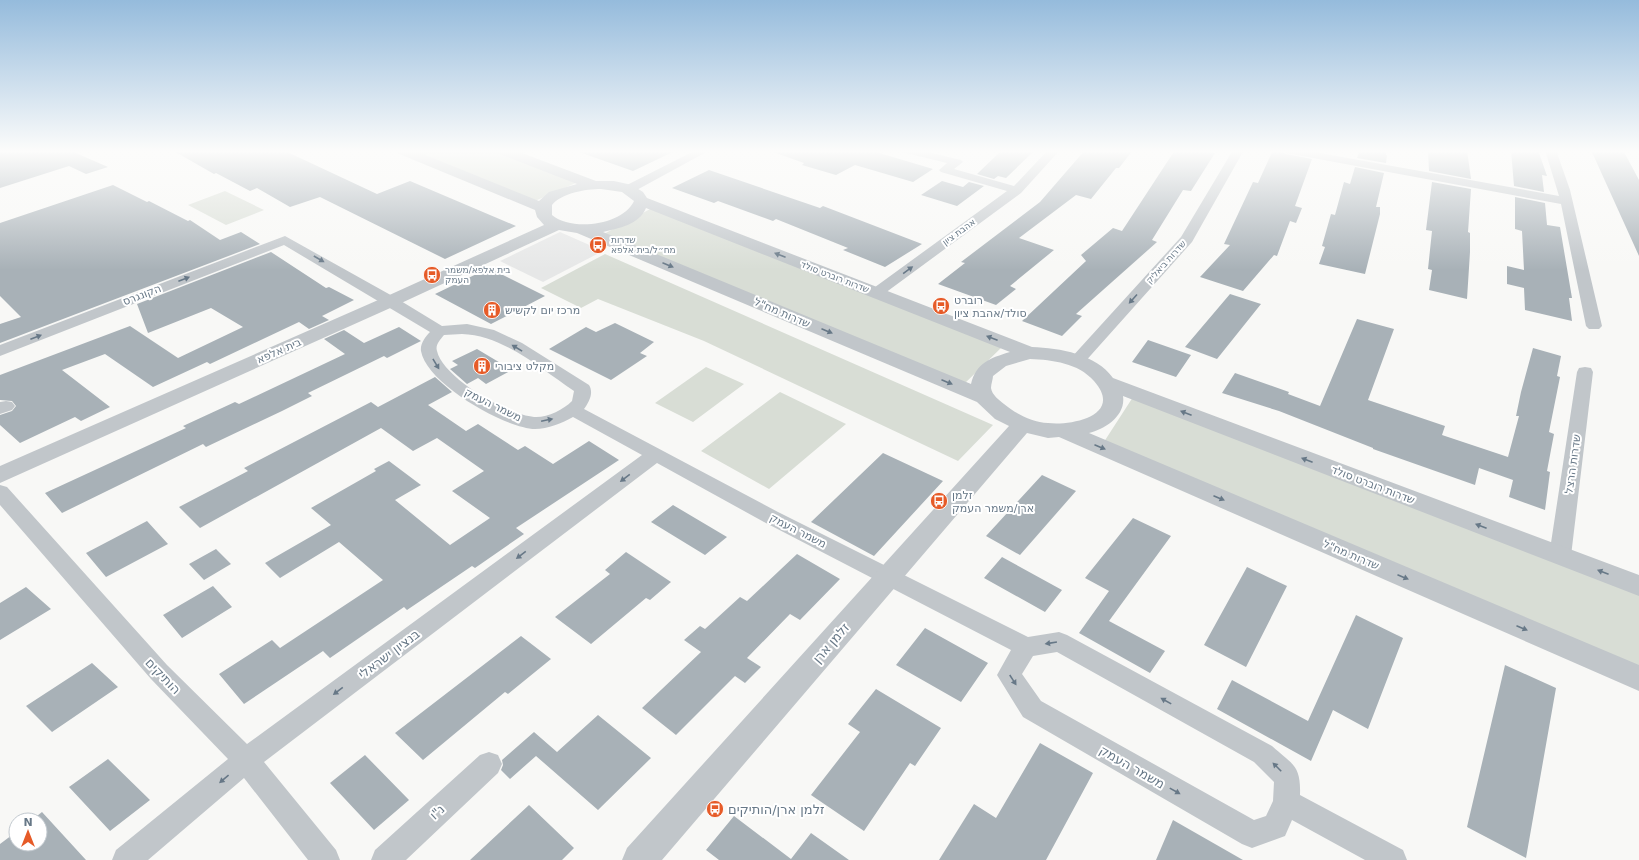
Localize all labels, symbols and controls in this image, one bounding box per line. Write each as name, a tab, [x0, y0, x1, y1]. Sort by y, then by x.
street label: אהבת ציון	[941, 217, 977, 247]
bus stop icon: שדרות מח״ל/בית אלפא	[588, 235, 608, 255]
place label: שדרות מח״ל/בית אלפא	[611, 235, 676, 255]
street label: שדרות ביאליק	[1144, 238, 1188, 286]
one-way arrow	[774, 252, 786, 258]
one-way arrow	[313, 256, 325, 263]
street label: שדרות רוברט סולד	[799, 259, 871, 295]
one-way arrow	[662, 262, 673, 268]
bus stop icon: בית אלפא/משמר העמק	[422, 265, 442, 285]
place label: בית אלפא/משמר העמק	[445, 265, 510, 285]
one-way arrow	[902, 266, 913, 274]
one-way arrow	[178, 276, 190, 282]
street label: הקונגרס	[121, 282, 163, 308]
place label: רוברט סולד/אהבת ציון	[954, 294, 1027, 320]
one-way arrow	[1129, 294, 1138, 303]
street label: שדרות מח"ל	[752, 295, 812, 331]
bus stop icon: רוברט סולד/אהבת ציון	[931, 296, 951, 316]
building icon: מרכז יום לקשיש	[482, 300, 502, 320]
place label: מרכז יום לקשיש	[505, 304, 580, 317]
one-way arrow	[821, 329, 833, 335]
one-way arrow	[31, 333, 43, 339]
street label: בית אלפא	[255, 335, 303, 367]
one-way arrow	[986, 335, 998, 341]
one-way arrow	[511, 344, 523, 351]
building icon: מקלט ציבורי	[472, 356, 492, 376]
one-way arrow	[433, 358, 440, 370]
place label: מקלט ציבורי	[495, 360, 554, 373]
one-way arrow	[941, 379, 953, 385]
street label: משמר העמק	[462, 386, 524, 424]
one-way arrow	[1179, 410, 1191, 416]
one-way arrow	[541, 417, 554, 423]
street label: שדרות הרצל	[1562, 433, 1584, 495]
one-way arrow	[1094, 444, 1106, 450]
one-way arrow	[1301, 457, 1313, 463]
street label: שדרות רוברט סולד	[1329, 463, 1417, 507]
one-way arrow	[620, 473, 631, 482]
place label: זלמן ארן/משמר העמק	[952, 489, 1034, 515]
bus stop icon: זלמן ארן/משמר העמק	[929, 491, 949, 511]
one-way arrow	[1214, 495, 1225, 501]
street label: משמר העמק	[768, 511, 828, 551]
one-way arrow	[1475, 523, 1487, 529]
street label: שדרות מח"ל	[1321, 537, 1381, 573]
one-way arrow	[516, 551, 527, 559]
one-way arrow	[1596, 569, 1608, 575]
one-way arrow	[1397, 573, 1409, 580]
street label: זלמן ארן	[810, 620, 852, 666]
one-way arrow	[1517, 625, 1528, 631]
street label: בנציון ישראלי	[355, 626, 423, 682]
one-way arrow	[1045, 640, 1057, 646]
street label: הותיקים	[142, 655, 184, 697]
one-way arrow	[1009, 675, 1016, 686]
one-way arrow	[333, 687, 344, 696]
one-way arrow	[1160, 697, 1172, 704]
street label: משמר העמק	[1097, 742, 1167, 792]
one-way arrow	[1272, 762, 1282, 772]
one-way arrow	[219, 774, 229, 783]
one-way arrow	[1169, 788, 1181, 795]
bus stop icon: זלמן ארן/הותיקים	[705, 799, 725, 819]
street label: נ"ו	[426, 801, 448, 823]
place label: זלמן ארן/הותיקים	[728, 802, 825, 817]
north arrow	[8, 812, 48, 852]
text: N	[23, 816, 33, 829]

